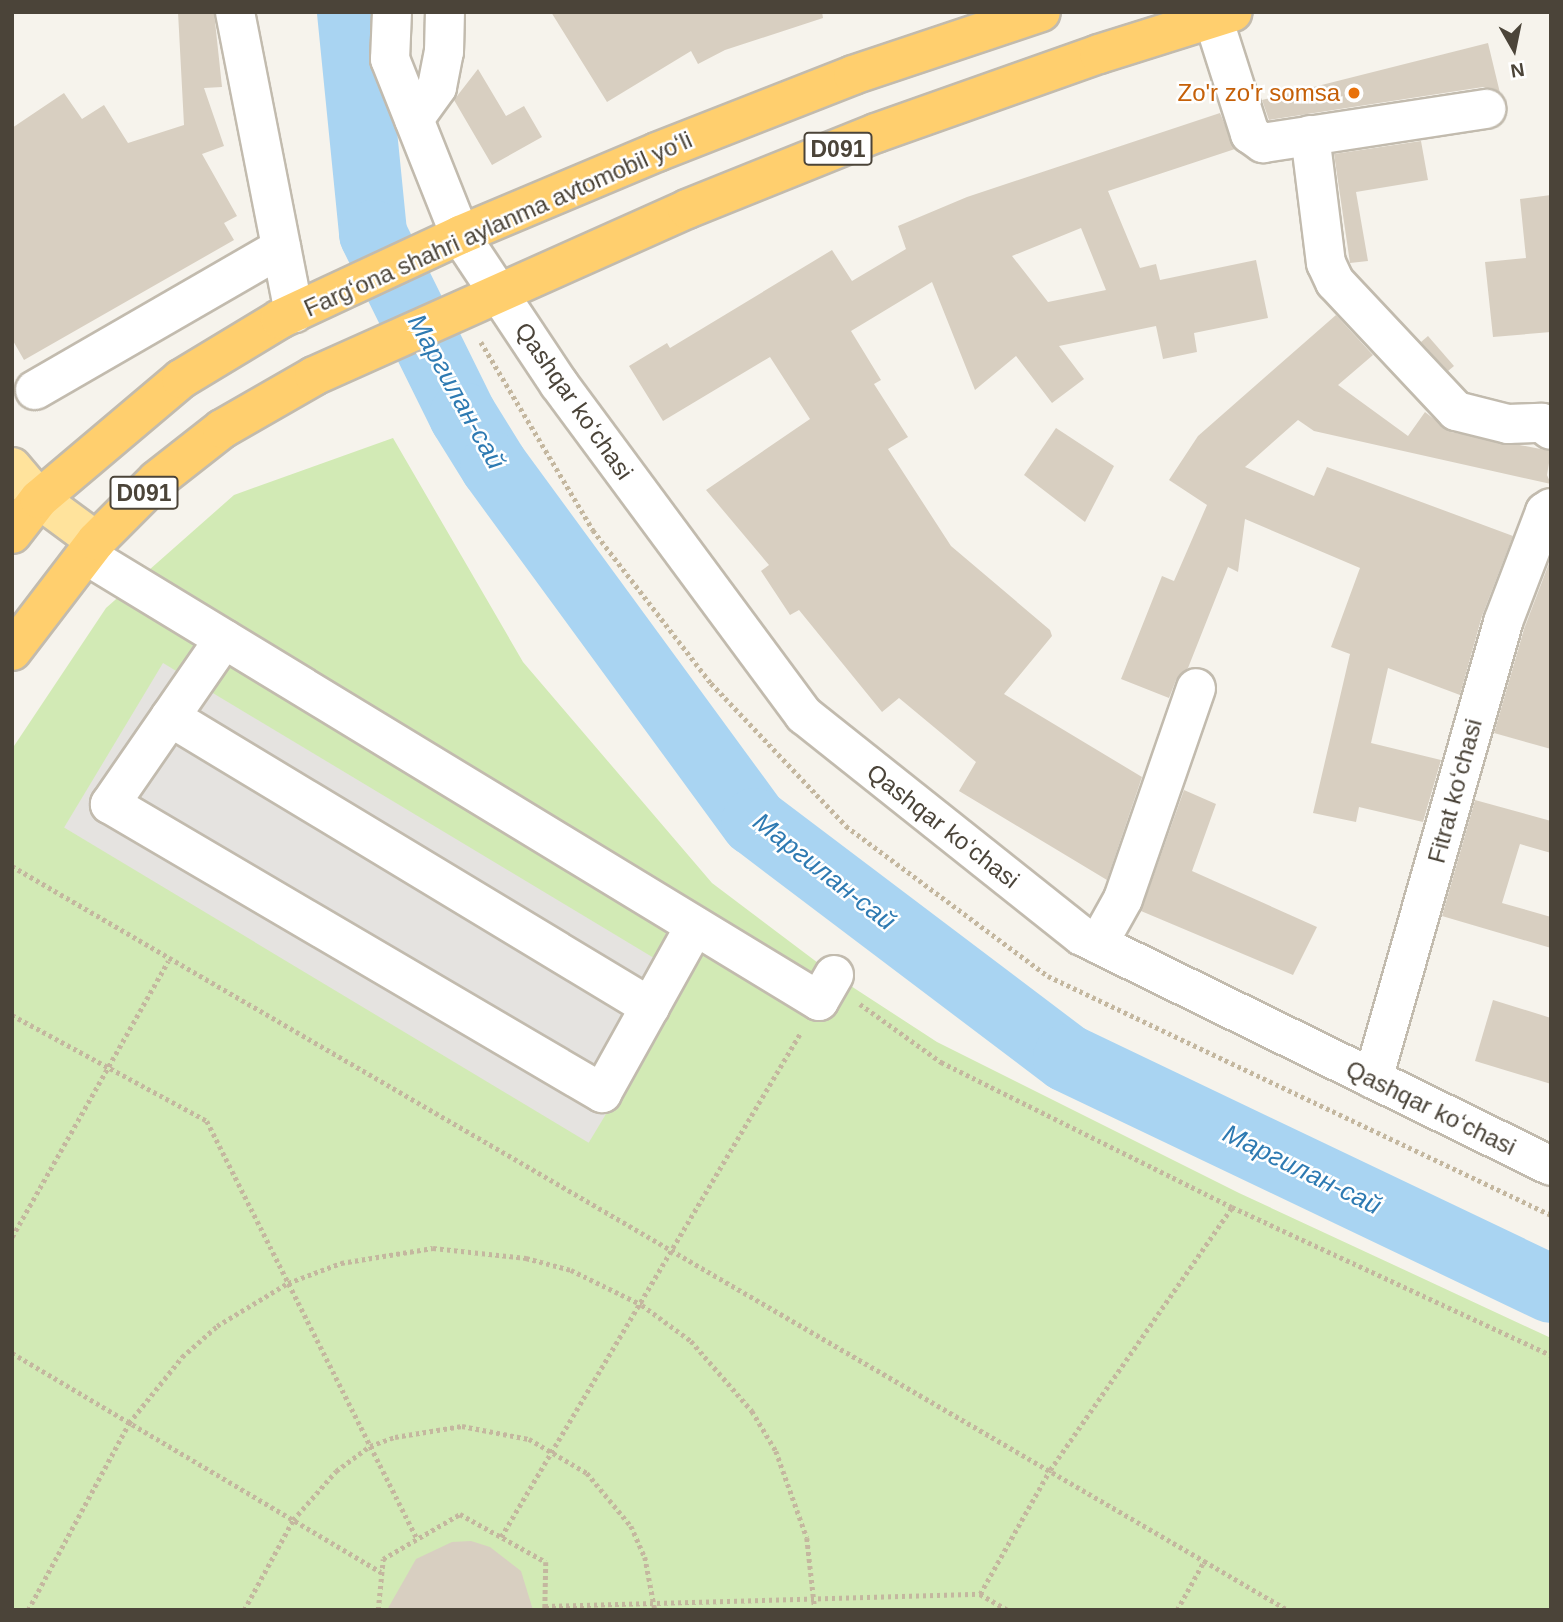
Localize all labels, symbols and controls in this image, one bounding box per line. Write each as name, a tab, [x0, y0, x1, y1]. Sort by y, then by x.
north arrow	[1479, 14, 1549, 84]
text: N	[1509, 59, 1526, 82]
place label: Zo'r zo'r somsa	[1177, 79, 1340, 107]
marker: Zo'r zo'r somsa	[1346, 85, 1362, 101]
street label: Fargʻona shahri aylanma avtomobil yoʻli	[300, 125, 696, 323]
road number: D091	[803, 130, 873, 168]
water label: Маргилан-сай	[401, 309, 511, 475]
street label: Qashqar koʻchasi	[509, 317, 639, 485]
road number: D091	[109, 474, 179, 512]
street label: Fitrat koʻchasi	[1422, 716, 1488, 866]
street label: Qashqar koʻchasi	[861, 758, 1025, 894]
water label: Маргилан-сай	[747, 807, 901, 937]
street label: Qashqar koʻchasi	[1341, 1054, 1521, 1162]
water label: Маргилан-сай	[1218, 1118, 1386, 1222]

